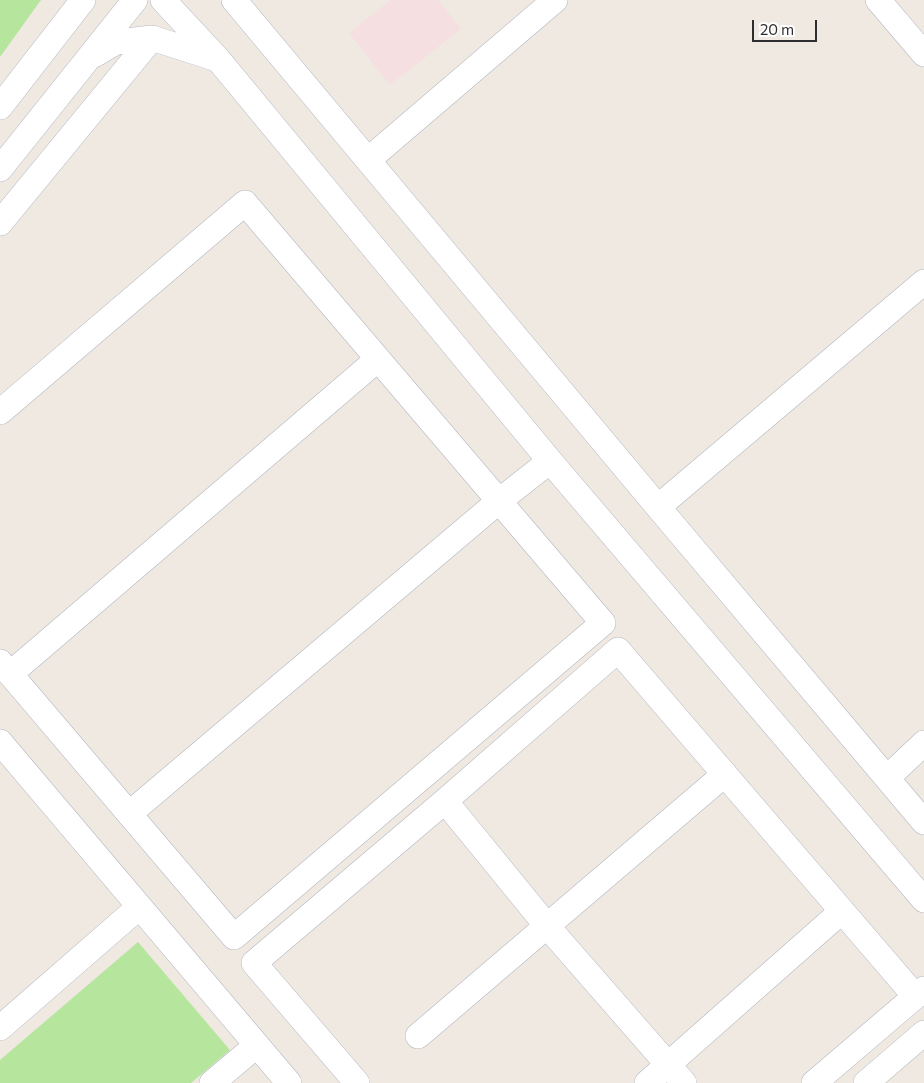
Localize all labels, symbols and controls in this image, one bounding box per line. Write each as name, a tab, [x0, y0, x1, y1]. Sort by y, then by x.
scale bar	[754, 10, 819, 42]
text: 20 m	[760, 20, 794, 38]

